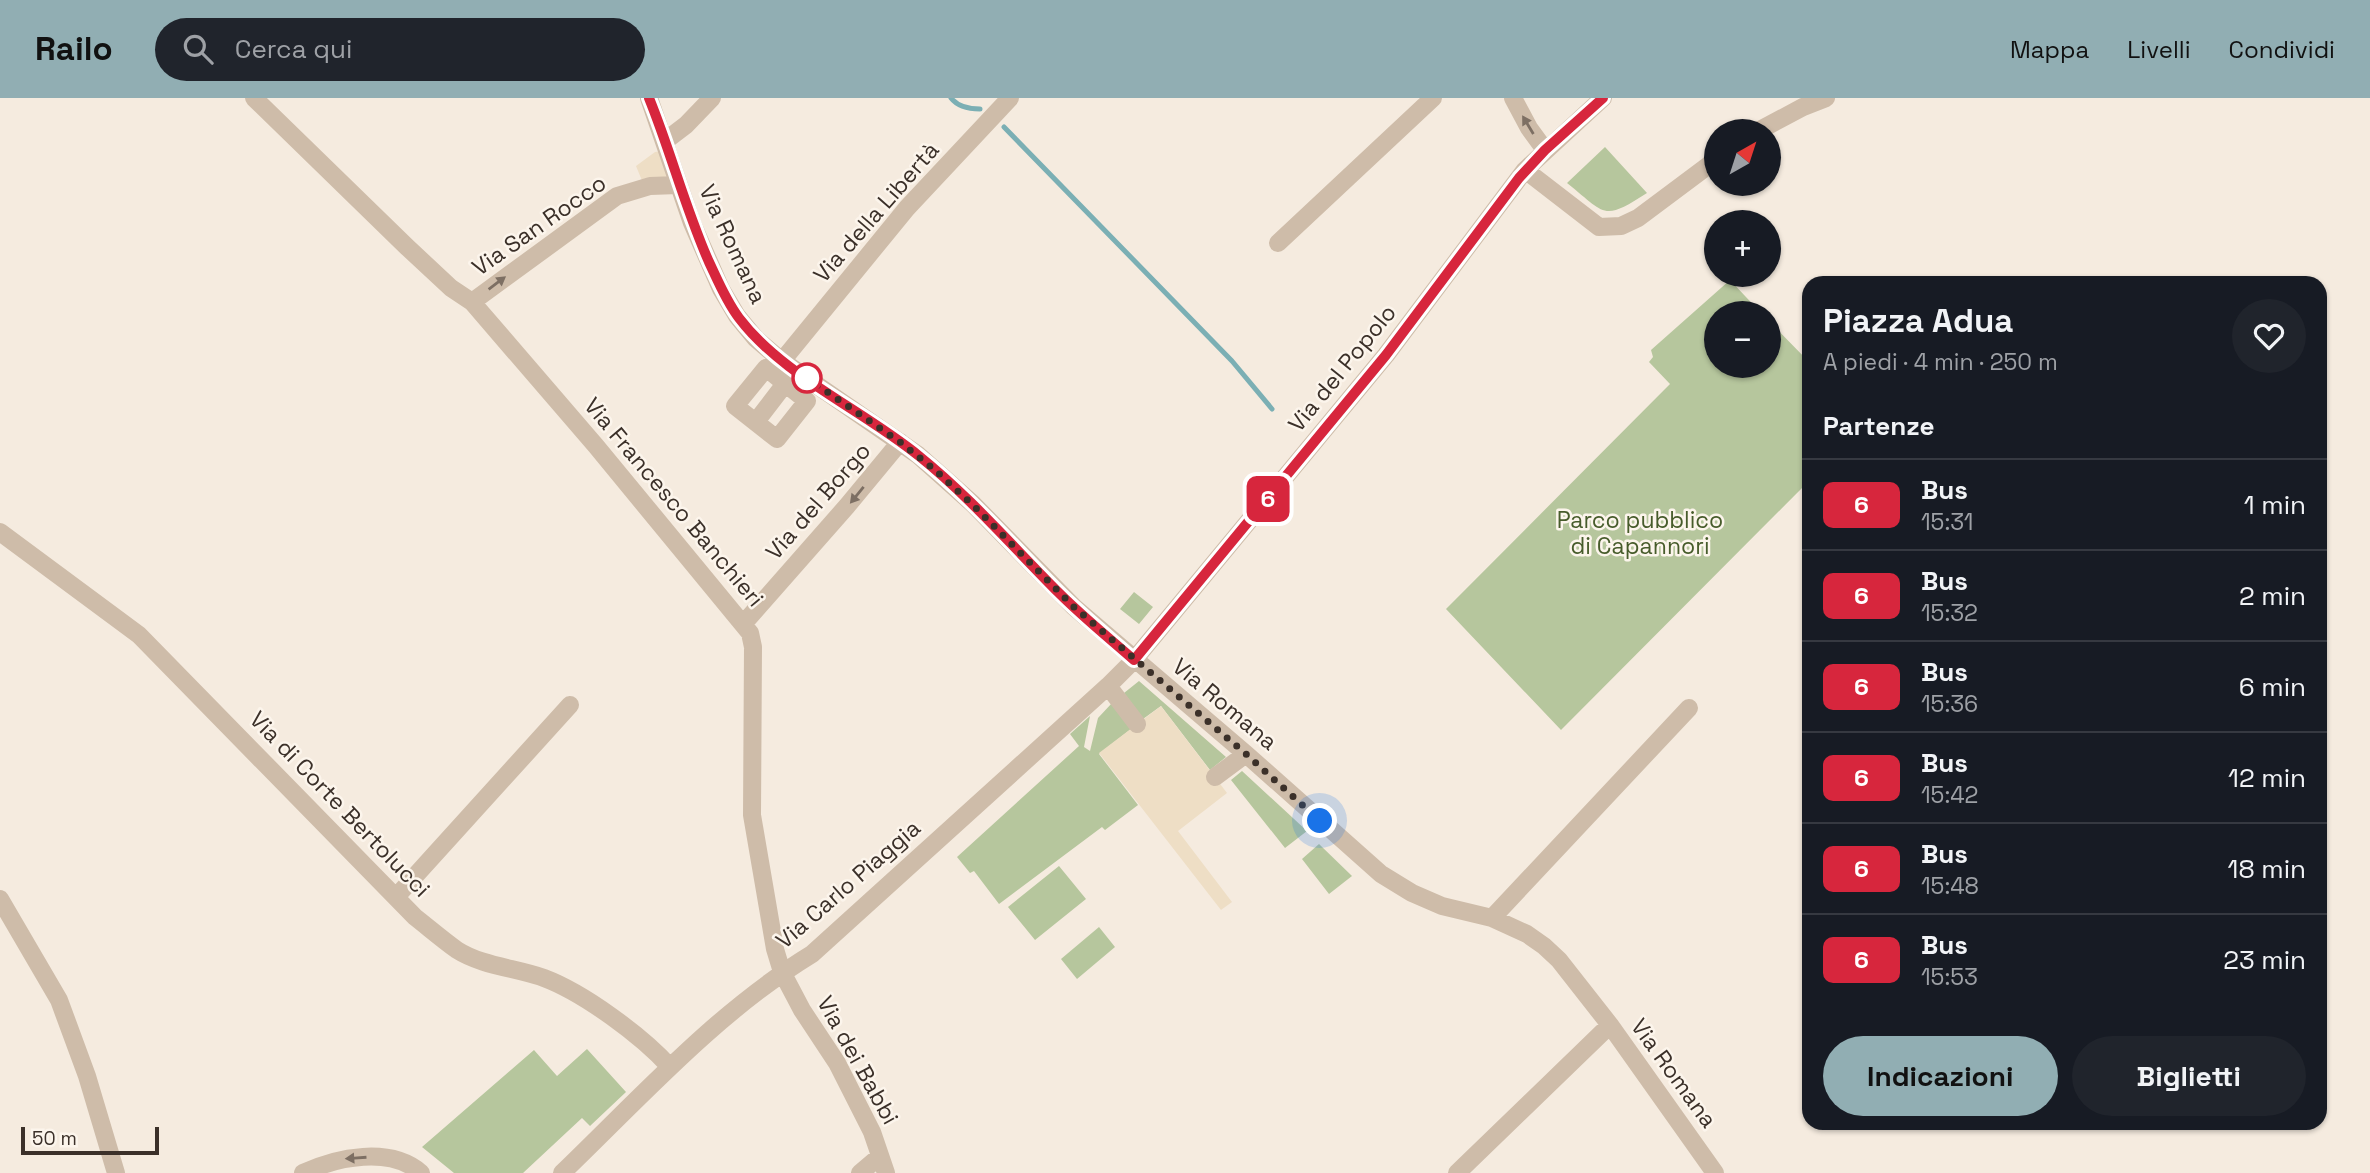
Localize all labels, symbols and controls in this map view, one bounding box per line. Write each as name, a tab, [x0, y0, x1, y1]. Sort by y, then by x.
search box	[155, 18, 645, 81]
text: Railo	[35, 28, 113, 70]
icon: search	[179, 30, 217, 68]
text: Cerca qui	[235, 32, 352, 66]
text: Mappa	[2010, 34, 2089, 65]
text: Livelli	[2127, 34, 2191, 65]
text: Condividi	[2229, 34, 2335, 65]
one-way arrow	[1522, 115, 1534, 134]
north arrow	[1704, 119, 1782, 196]
map controls	[1704, 119, 1781, 378]
street label: Via della Libertà	[807, 135, 945, 289]
street label: Via San Rocco	[466, 168, 612, 282]
street label: Via Romana	[692, 180, 774, 308]
button: +	[1704, 210, 1781, 287]
one-way arrow	[488, 276, 506, 291]
street label: Via del Popolo	[1281, 298, 1403, 438]
button: heart	[2232, 299, 2306, 373]
text: Piazza Adua	[1823, 300, 2013, 342]
button: −	[1704, 301, 1781, 378]
text: A piedi · 4 min · 250 m	[1823, 347, 2058, 377]
unlabelled marker	[792, 363, 822, 393]
street label: Via Francesco Banchieri	[578, 391, 770, 613]
text: Partenze	[1823, 409, 1934, 443]
street label: Via del Borgo	[759, 436, 877, 566]
text: Bus	[1921, 473, 1968, 507]
line badge: 6	[1245, 476, 1291, 522]
text: 6	[1261, 483, 1275, 514]
one-way arrow	[850, 486, 865, 503]
text: 1 min	[2244, 488, 2306, 522]
text: 6	[1854, 489, 1869, 520]
park label: Parco pubblico di Capannori	[1557, 505, 1723, 561]
text: 15:31	[1921, 507, 1973, 537]
text: Bus	[1921, 564, 1968, 598]
text: 2 min	[2239, 579, 2306, 613]
text: 6	[1854, 580, 1869, 611]
text: 15:32	[1921, 598, 1978, 628]
street label: Via Romana	[1166, 651, 1284, 757]
text: Bus	[1921, 655, 1968, 689]
text: 6 min	[2239, 670, 2306, 704]
text: 6	[1854, 671, 1869, 702]
text: 15:36	[1921, 689, 1978, 719]
street label: Via di Corte Bertolucci	[243, 705, 437, 903]
text: Bus	[1921, 746, 1968, 780]
text: 12 min	[2228, 761, 2306, 795]
text: 6	[1854, 762, 1869, 793]
text: 15:42	[1921, 780, 1978, 810]
your location	[1302, 803, 1337, 838]
street label: Via Carlo Piaggia	[769, 813, 927, 955]
text: Bus	[1921, 837, 1968, 871]
text: 18 min	[2228, 852, 2306, 886]
text: 6	[1854, 853, 1869, 884]
text: 15:48	[1921, 871, 1979, 901]
text: Bus	[1921, 928, 1968, 962]
text: 23 min	[2223, 943, 2306, 977]
text: 6	[1854, 944, 1869, 975]
text: 15:53	[1921, 962, 1978, 992]
street label: Via dei Babbi	[810, 990, 906, 1130]
street label: Via Romana	[1624, 1012, 1724, 1134]
button: Indicazioni	[1823, 1036, 2058, 1116]
button: Biglietti	[2072, 1036, 2306, 1116]
scale bar	[21, 1124, 159, 1156]
text: 50 m	[32, 1126, 77, 1151]
one-way arrow	[345, 1153, 367, 1164]

